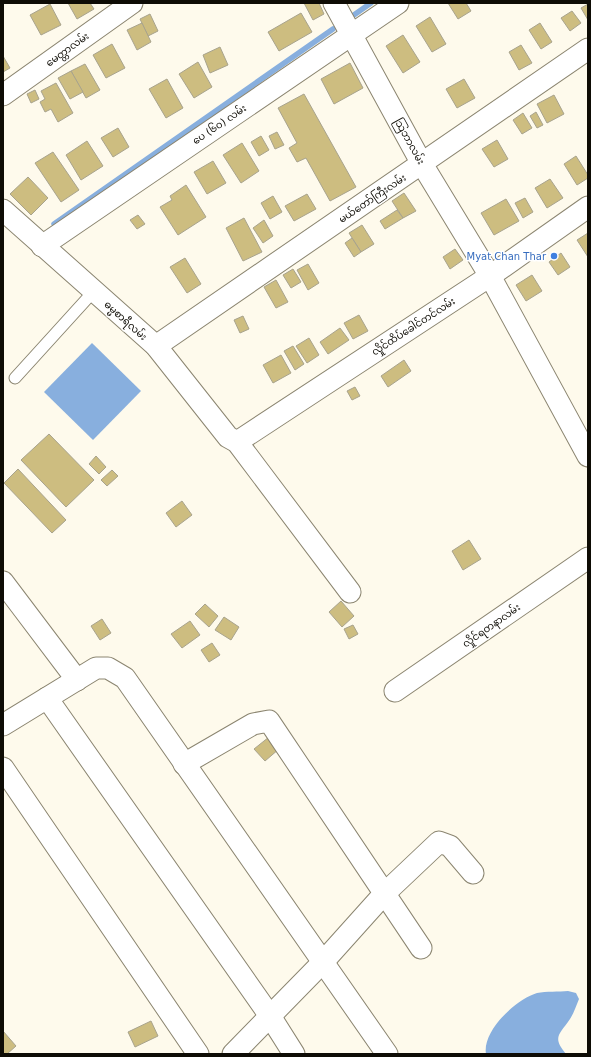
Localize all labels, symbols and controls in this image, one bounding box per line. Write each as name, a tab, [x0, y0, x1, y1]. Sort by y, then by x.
street label: မေတ္တာလမ်း	[43, 29, 93, 71]
street label: ပေ (၆၀) လမ်း	[189, 101, 248, 146]
street label: သြဘာလမ်း	[390, 115, 428, 168]
street label: မယ်တော်ကြီးလမ်း	[336, 170, 410, 227]
place label: Myat Chan Thar	[467, 251, 547, 262]
marker: Myat Chan Thar	[549, 251, 559, 261]
street label: လှိုင်ထိပ်ခေါင်တင်လမ်း	[368, 294, 459, 360]
street label: ဓမ္မစာရီလမ်း	[100, 297, 150, 345]
street label: လှိုင်ရတနာလမ်း	[459, 600, 524, 652]

